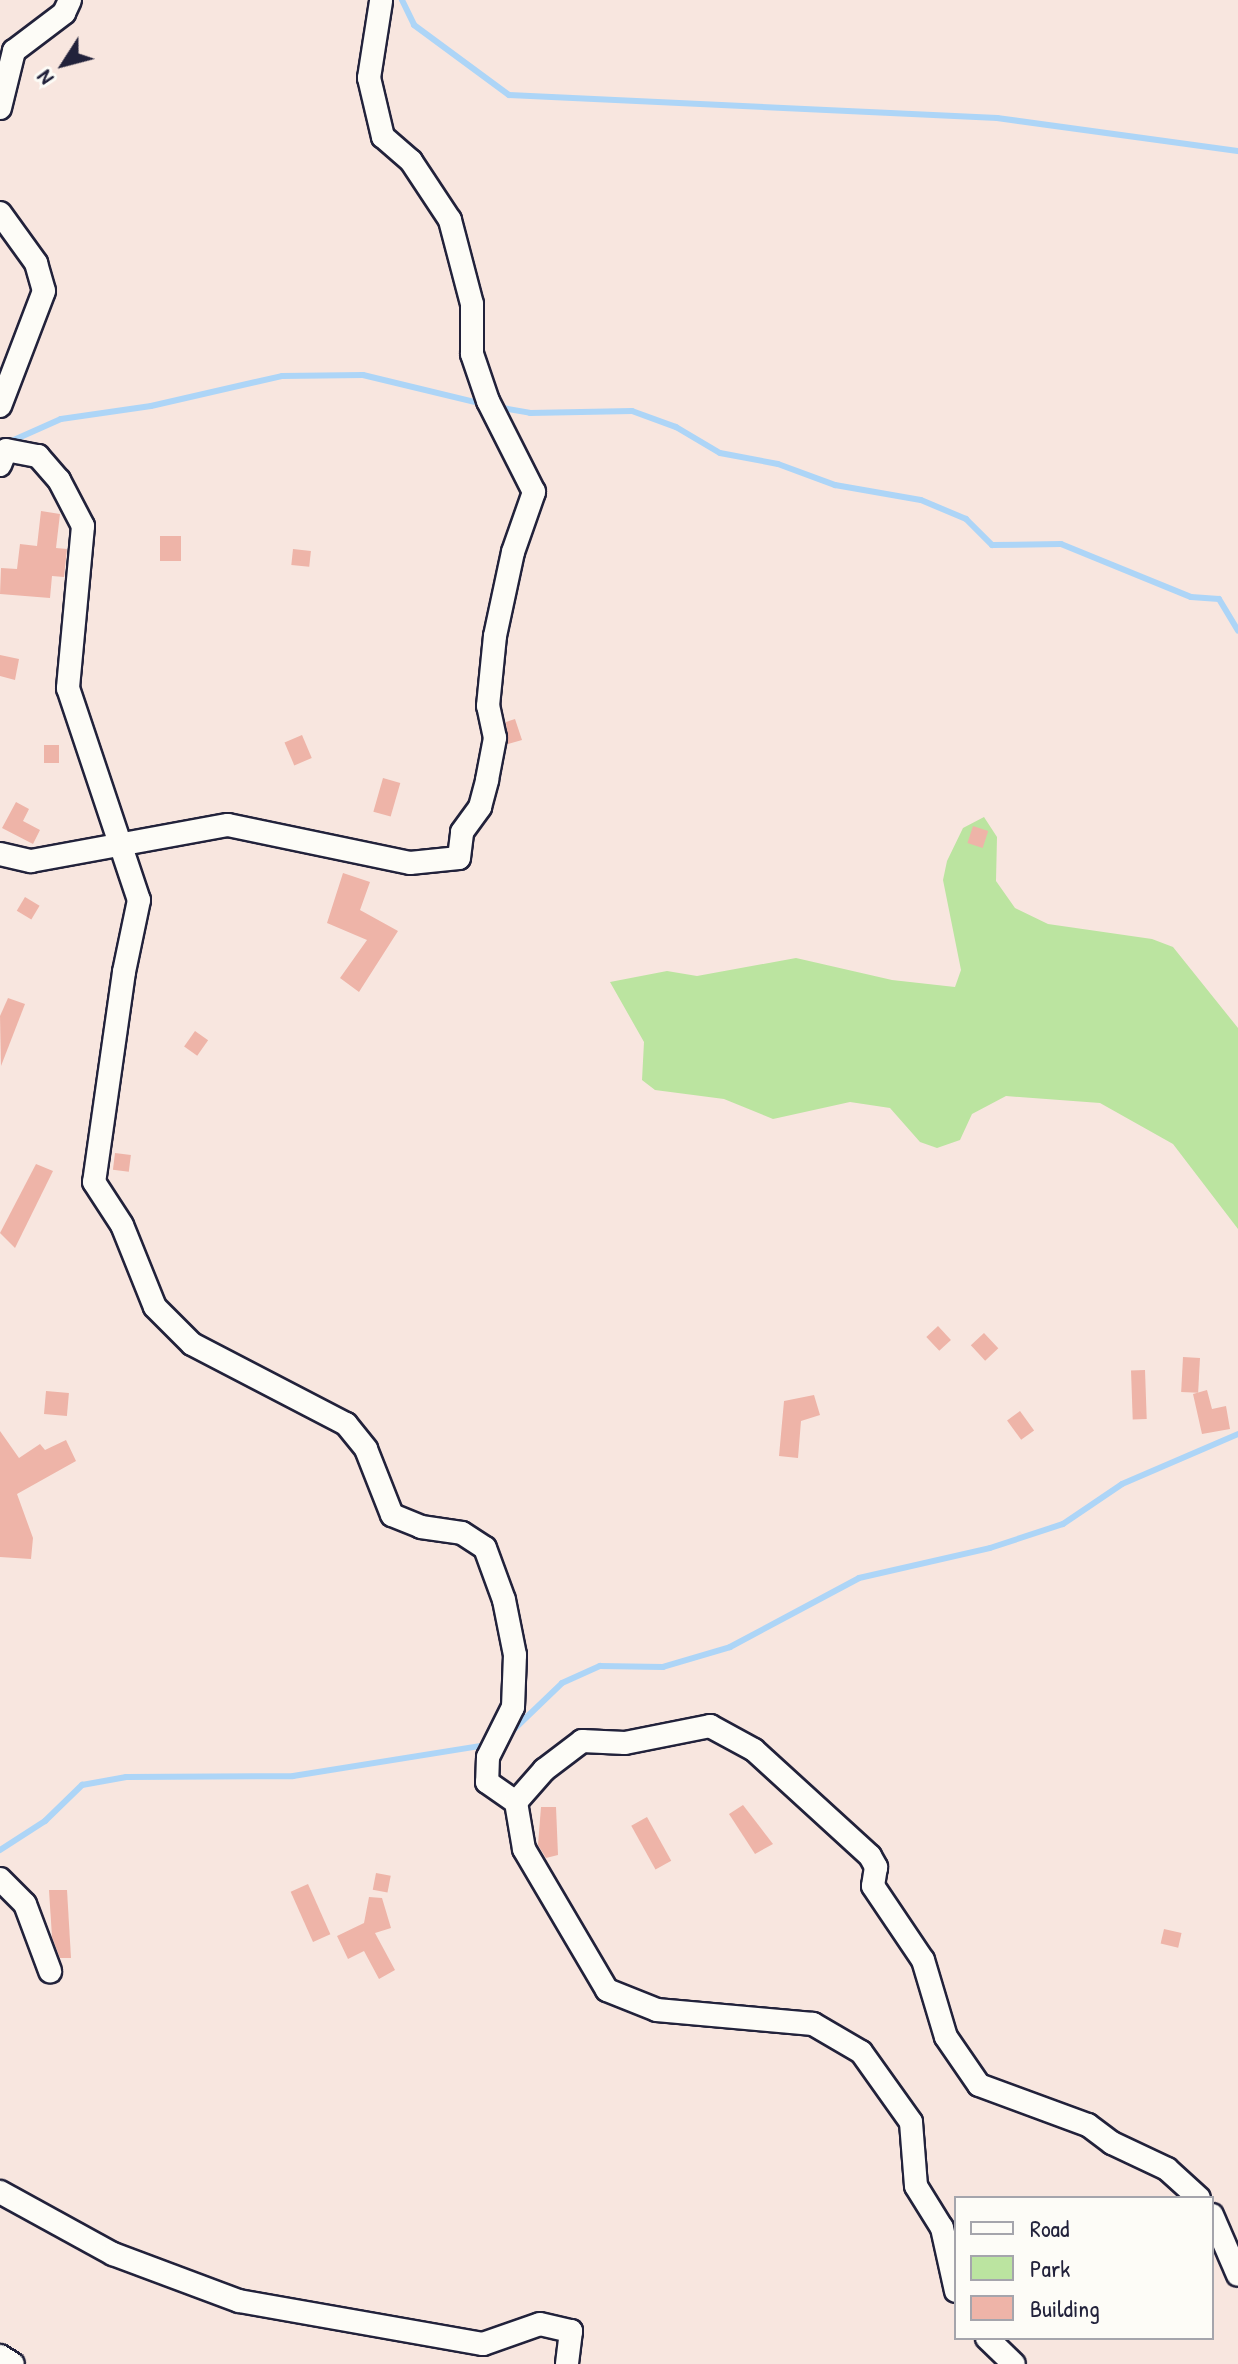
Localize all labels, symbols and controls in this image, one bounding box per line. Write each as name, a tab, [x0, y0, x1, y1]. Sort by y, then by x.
north arrow	[24, 24, 104, 104]
text: N	[29, 65, 60, 92]
legend	[954, 2196, 1214, 2340]
text: Road	[1030, 2212, 1069, 2244]
text: Park	[1030, 2252, 1070, 2284]
text: Building	[1030, 2292, 1100, 2324]

